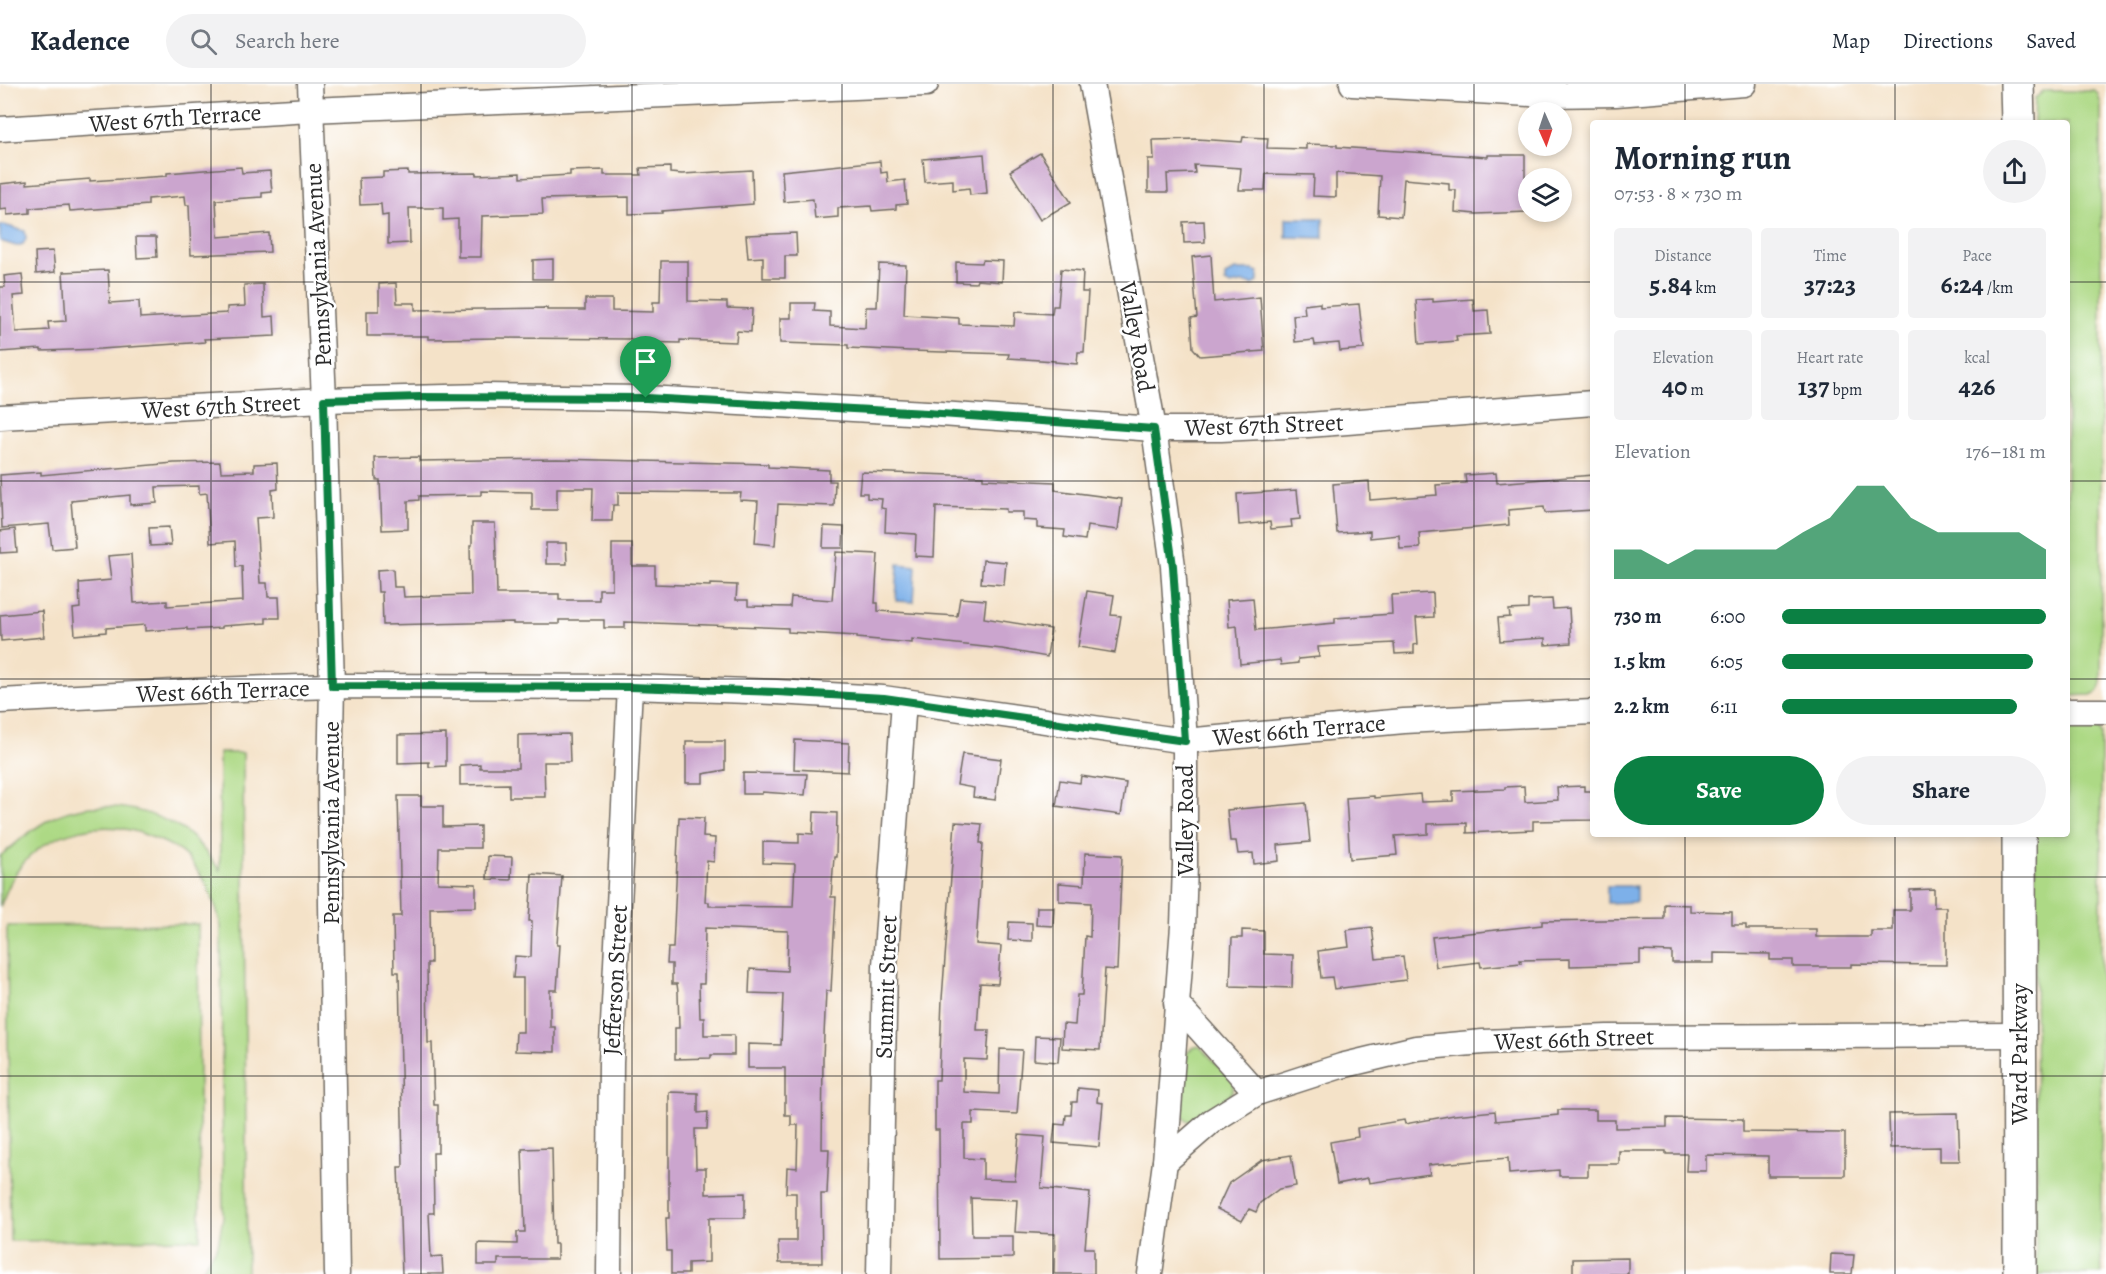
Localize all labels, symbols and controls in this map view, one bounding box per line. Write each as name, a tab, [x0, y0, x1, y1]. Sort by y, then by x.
search box	[166, 14, 586, 68]
text: Kadence	[30, 22, 130, 60]
icon: search	[187, 25, 220, 58]
text: Search here	[235, 26, 340, 56]
text: Map	[1832, 27, 1870, 55]
text: Directions	[1903, 27, 1993, 55]
text: Saved	[2026, 27, 2076, 55]
street label: West 67th Terrace	[87, 96, 262, 140]
north arrow	[1518, 102, 1572, 156]
map controls	[1518, 102, 1572, 222]
text: Morning run	[1614, 135, 1791, 180]
button: share	[1983, 140, 2046, 203]
street label: Pennsylvania Avenue	[297, 162, 339, 368]
button: layers	[1518, 168, 1572, 222]
text: 07:53 · 8 × 730 m	[1614, 180, 1742, 207]
text: Distance	[1654, 245, 1712, 267]
text: Time	[1813, 245, 1847, 267]
text: Pace	[1962, 245, 1992, 267]
text: 5.84	[1649, 267, 1692, 302]
text: 37:23	[1804, 267, 1856, 302]
text: 6:24	[1941, 267, 1984, 302]
text: km	[1692, 277, 1717, 299]
text: /km	[1984, 277, 2013, 299]
street label: Valley Road	[1111, 278, 1162, 395]
pin	[620, 336, 671, 398]
icon: arrive	[629, 345, 662, 378]
text: Elevation	[1652, 347, 1714, 369]
text: Heart rate	[1797, 347, 1863, 369]
text: kcal	[1964, 347, 1990, 369]
text: 40	[1662, 369, 1687, 404]
text: 137	[1798, 369, 1829, 404]
text: 426	[1959, 369, 1995, 404]
text: m	[1687, 379, 1704, 401]
text: bpm	[1829, 379, 1862, 401]
street label: West 67th Street	[140, 386, 301, 426]
street label: West 67th Street	[1183, 406, 1344, 444]
text: Elevation	[1614, 438, 1691, 465]
text: 176–181 m	[1965, 438, 2046, 465]
text: 730 m	[1614, 603, 1661, 630]
text: 6:00	[1710, 603, 1745, 630]
text: 1.5 km	[1614, 648, 1666, 675]
text: 6:05	[1710, 648, 1743, 675]
street label: West 66th Terrace	[135, 672, 310, 710]
text: 2.2 km	[1614, 693, 1669, 720]
text: 6:11	[1710, 693, 1738, 720]
street label: West 66th Terrace	[1210, 706, 1387, 754]
street label: Pennsylvania Avenue	[315, 721, 347, 925]
button: Save	[1614, 756, 1824, 825]
button: Share	[1836, 756, 2046, 825]
street label: Valley Road	[1169, 764, 1201, 877]
street label: Jefferson Street	[595, 904, 635, 1056]
street label: Summit Street	[867, 914, 905, 1060]
street label: Ward Parkway	[2003, 983, 2035, 1126]
street label: West 66th Street	[1492, 1020, 1655, 1058]

